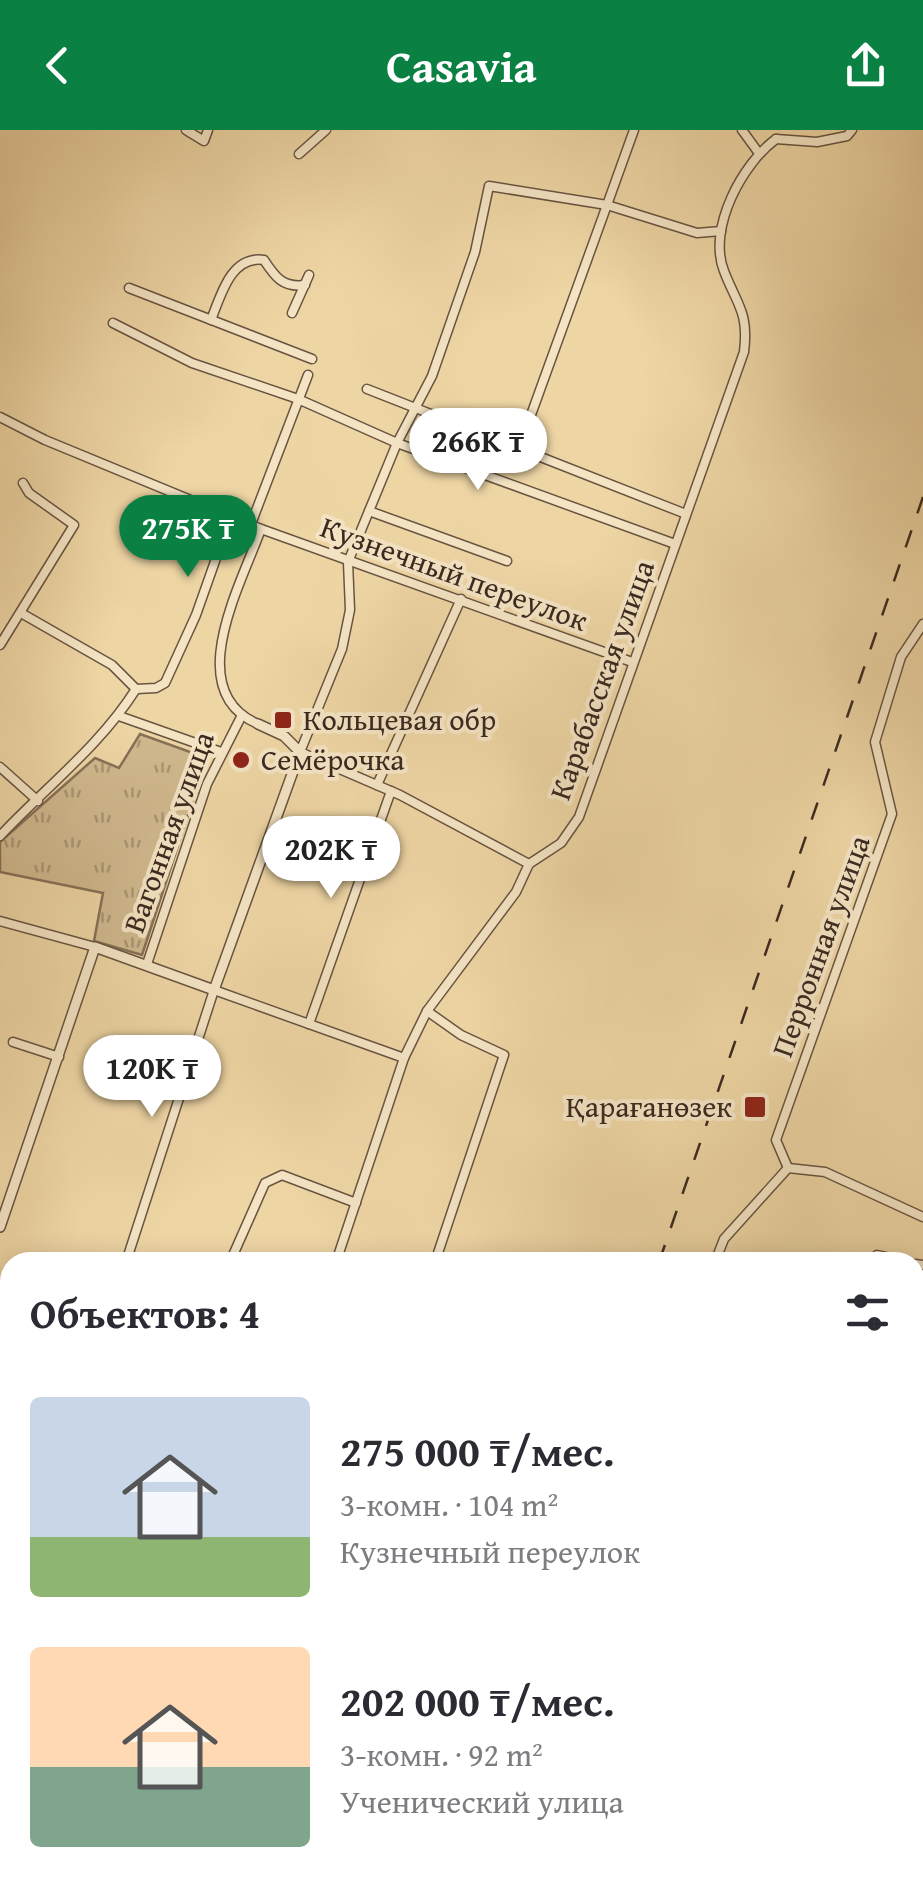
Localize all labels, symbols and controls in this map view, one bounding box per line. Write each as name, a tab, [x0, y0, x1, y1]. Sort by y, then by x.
text: Casavia	[386, 33, 537, 98]
icon: back	[30, 38, 85, 93]
icon: share	[838, 38, 893, 93]
pin: 266K ₸	[397, 408, 559, 493]
text: 266K ₸	[431, 417, 525, 464]
pin: 275K ₸	[107, 495, 269, 580]
text: 275K ₸	[141, 504, 235, 551]
street label: Кузнечный переулок	[315, 504, 594, 642]
street label: Карабасская улица	[537, 553, 665, 806]
place label: Кольцевая обр	[303, 697, 496, 741]
marker: Кольцевая обр	[272, 709, 294, 731]
street label: Вагонная улица	[111, 724, 225, 938]
place label: Семёрочка	[261, 737, 405, 781]
marker: Семёрочка	[230, 749, 252, 771]
pin: 202K ₸	[250, 816, 412, 901]
text: 202K ₸	[284, 825, 378, 872]
street label: Перронная улица	[760, 828, 881, 1063]
pin: 120K ₸	[71, 1035, 233, 1120]
text: 120K ₸	[105, 1044, 199, 1091]
place label: Қарағанөзек	[566, 1084, 732, 1128]
marker: Қарағанөзек	[742, 1094, 768, 1120]
text: Объектов: 4	[30, 1282, 260, 1343]
icon: filters	[840, 1285, 895, 1340]
text: 275 000 ₸/мес.	[340, 1420, 614, 1481]
icon: home	[110, 1437, 230, 1557]
text: 3-комн. · 104 m²	[340, 1481, 558, 1528]
text: Кузнечный переулок	[340, 1528, 640, 1575]
text: 202 000 ₸/мес.	[340, 1670, 614, 1731]
icon: home	[110, 1687, 230, 1807]
text: 3-комн. · 92 m²	[340, 1731, 543, 1778]
text: Ученический улица	[340, 1778, 624, 1825]

